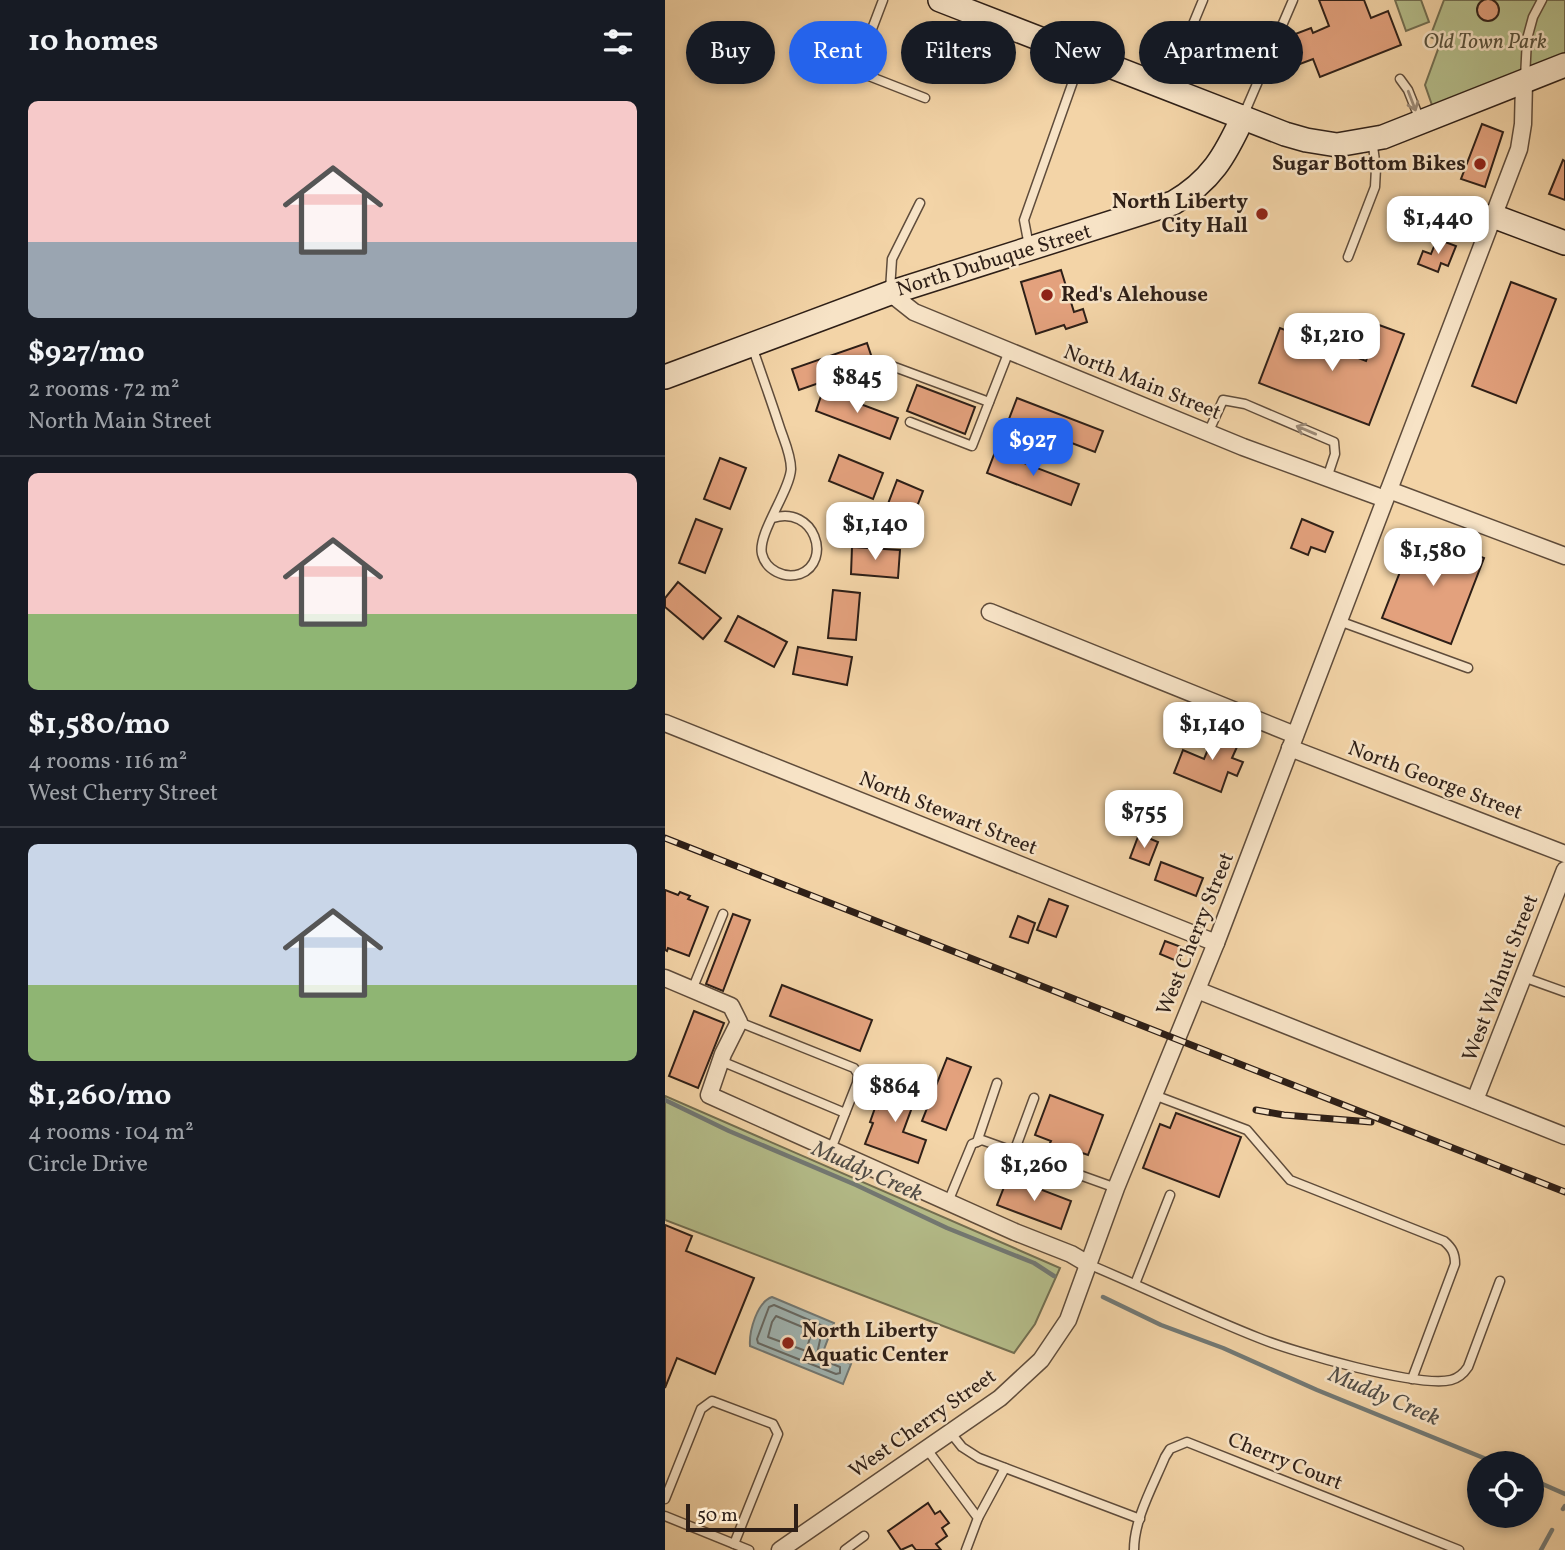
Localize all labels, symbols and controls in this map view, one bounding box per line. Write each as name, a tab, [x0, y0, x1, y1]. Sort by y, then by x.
text: 10 homes	[28, 21, 158, 63]
chip: Buy	[686, 21, 775, 84]
chip: Rent	[789, 21, 887, 84]
chip: Filters	[901, 21, 1016, 84]
chip: New	[1030, 21, 1125, 84]
chip: Apartment	[1139, 21, 1303, 84]
icon: filters	[599, 23, 637, 61]
park label: Old Town Park	[1423, 28, 1547, 57]
one-way arrow	[1407, 89, 1420, 111]
icon: home	[270, 147, 396, 273]
place label: Sugar Bottom Bikes	[1272, 150, 1466, 179]
marker: Sugar Bottom Bikes	[1472, 156, 1488, 172]
place label: North Liberty City Hall	[1112, 188, 1248, 241]
pin: $1,440	[1381, 196, 1495, 256]
text: $1,440	[1403, 203, 1473, 235]
marker: North Liberty City Hall	[1254, 206, 1270, 222]
street label: North Dubuque Street	[893, 218, 1095, 304]
place label: Red's Alehouse	[1061, 281, 1208, 310]
marker: Red's Alehouse	[1039, 287, 1055, 303]
pin: $1,210	[1275, 314, 1389, 373]
text: $1,210	[1300, 320, 1364, 352]
text: $927/mo	[28, 332, 145, 374]
street label: North Main Street	[1059, 338, 1225, 428]
pin: $845	[816, 356, 898, 415]
text: $845	[832, 362, 882, 394]
text: 2 rooms · 72 m²	[28, 374, 179, 406]
text: North Main Street	[28, 406, 212, 438]
pin: $927	[992, 419, 1074, 478]
one-way arrow	[1295, 422, 1317, 435]
text: $927	[1009, 425, 1057, 457]
pin: $1,140	[818, 503, 932, 562]
text: $1,140	[842, 509, 908, 541]
icon: home	[270, 519, 396, 645]
pin: $1,580	[1376, 528, 1490, 588]
text: $1,580	[1400, 535, 1466, 567]
pin: $1,140	[1155, 702, 1269, 762]
text: $1,580/mo	[28, 704, 170, 746]
text: $1,140	[1179, 709, 1245, 741]
street label: North George Street	[1344, 734, 1526, 828]
text: 4 rooms · 116 m²	[28, 746, 187, 778]
street label: North Stewart Street	[854, 765, 1042, 863]
text: West Cherry Street	[28, 778, 218, 810]
pin: $755	[1103, 790, 1185, 850]
text: $755	[1121, 797, 1167, 829]
street label: West Cherry Street	[1150, 848, 1242, 1020]
icon: home	[270, 890, 396, 1016]
street label: West Walnut Street	[1456, 890, 1546, 1066]
pin: $864	[854, 1064, 936, 1124]
text: $864	[869, 1071, 921, 1103]
text: $1,260/mo	[28, 1075, 171, 1117]
text: 4 rooms · 104 m²	[28, 1117, 194, 1149]
water label: Muddy Creek	[806, 1133, 928, 1211]
pin: $1,260	[977, 1144, 1091, 1203]
text: Circle Drive	[28, 1149, 148, 1181]
text: $1,260	[1000, 1150, 1068, 1182]
place label: North Liberty Aquatic Center	[802, 1317, 948, 1370]
marker: North Liberty Aquatic Center	[780, 1335, 796, 1351]
water label: Muddy Creek	[1322, 1359, 1445, 1435]
street label: West Cherry Street	[844, 1362, 1002, 1486]
street label: Cherry Court	[1223, 1426, 1347, 1498]
map controls	[1467, 1451, 1544, 1528]
button: locate	[1467, 1451, 1544, 1528]
scale bar	[686, 1501, 798, 1533]
text: 50 m	[697, 1503, 738, 1529]

